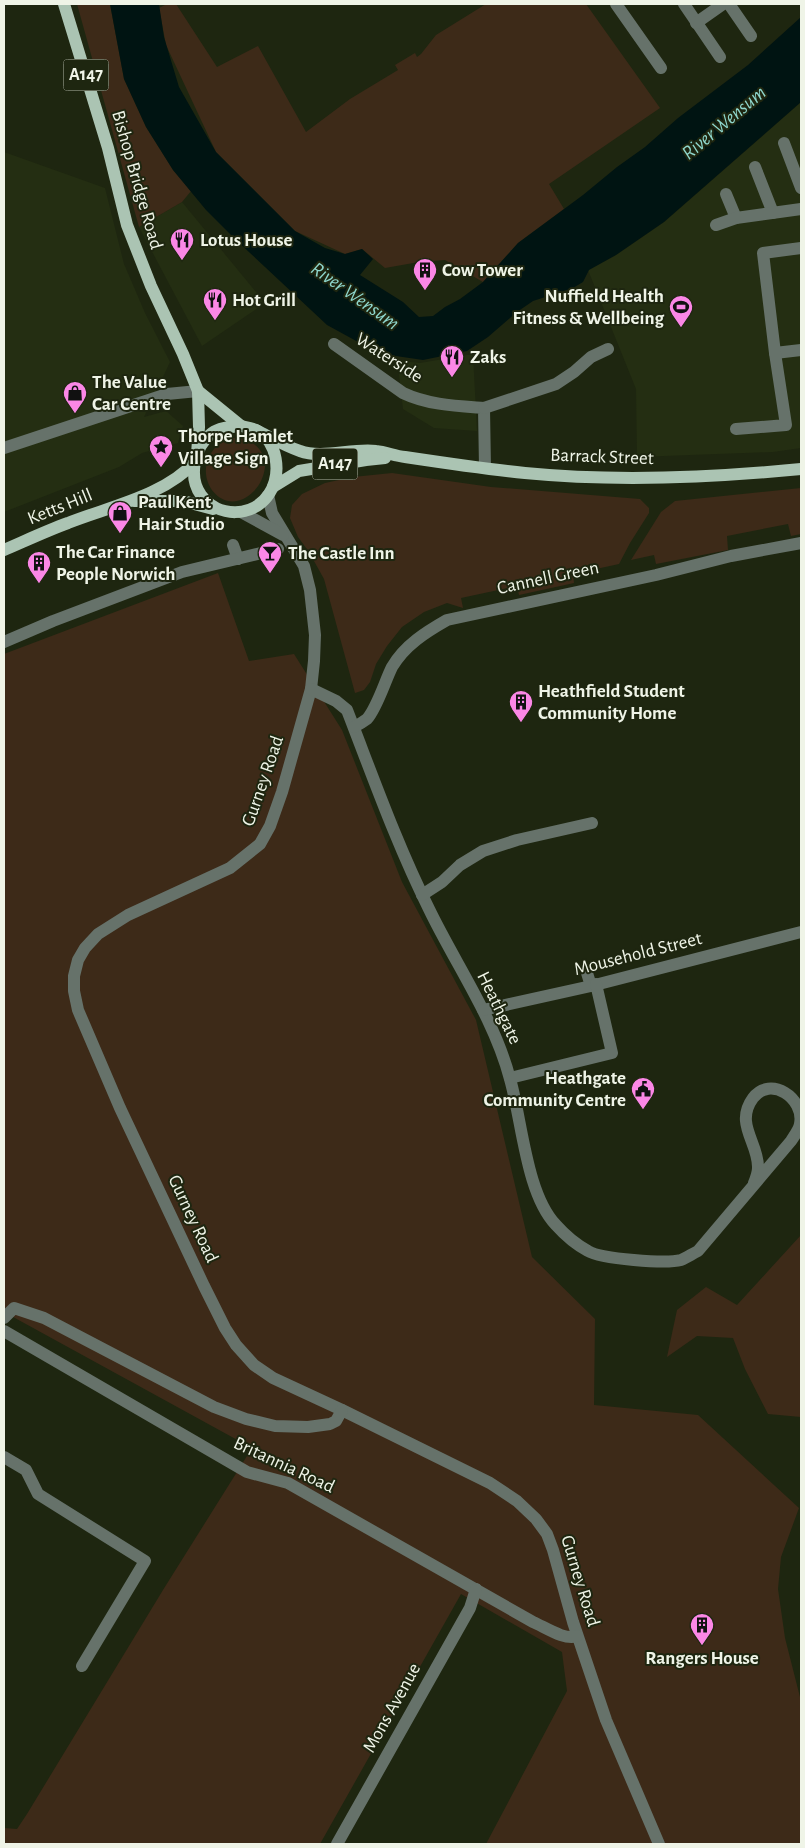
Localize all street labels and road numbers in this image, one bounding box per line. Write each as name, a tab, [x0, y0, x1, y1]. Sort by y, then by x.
road number: A147	[64, 60, 108, 90]
street label: Bishop Bridge Road	[108, 108, 166, 252]
street label: Waterside	[352, 329, 426, 387]
street label: Barrack Street	[550, 446, 654, 468]
road number: A147	[312, 448, 358, 479]
street label: Ketts Hill	[25, 485, 95, 529]
street label: Cannell Green	[495, 558, 601, 598]
street label: Gurney Road	[239, 733, 287, 829]
street label: Mousehold Street	[572, 929, 704, 979]
street label: Heathgate	[473, 969, 525, 1047]
street label: Gurney Road	[164, 1172, 222, 1266]
street label: Britannia Road	[231, 1433, 338, 1497]
street label: Gurney Road	[557, 1533, 603, 1629]
street label: Mons Avenue	[360, 1660, 424, 1756]

